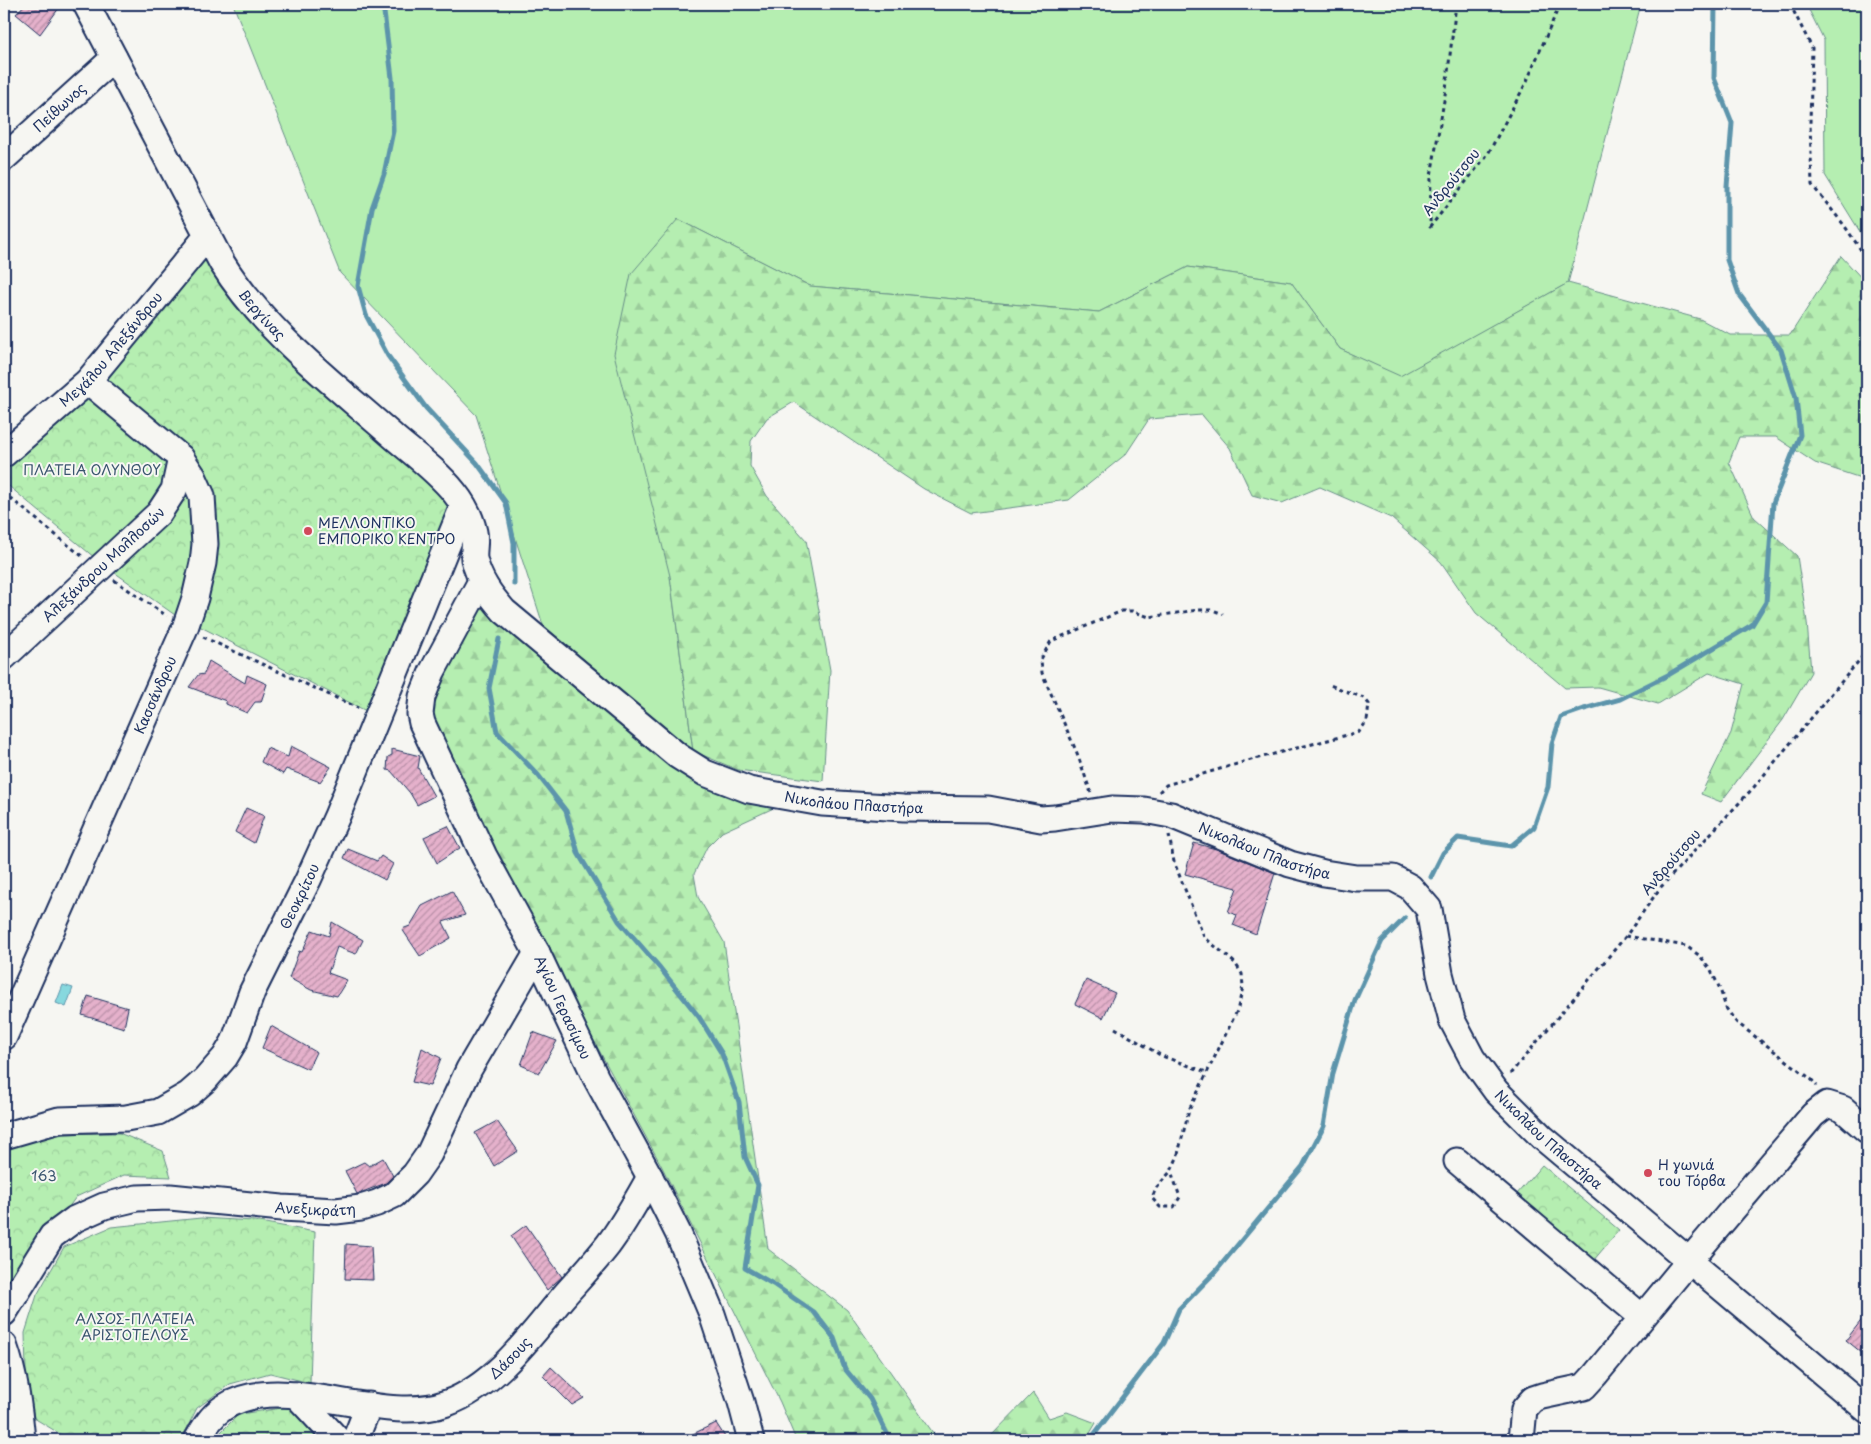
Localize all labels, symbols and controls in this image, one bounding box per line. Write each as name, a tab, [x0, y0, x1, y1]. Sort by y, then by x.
street label: Πείθωνος	[28, 78, 90, 137]
street label: Ανδρούτσου	[1417, 143, 1484, 220]
street label: Βεργίνας	[234, 285, 291, 345]
street label: Μεγάλου Αλεξάνδρου	[54, 287, 167, 412]
park label: ΠΛΑΤΕΙΑ ΟΛΥΝΘΟΥ	[23, 459, 161, 480]
street label: Αλεξάνδρου Μολλοσών	[37, 503, 170, 626]
place label: ΜΕΛΛΟΝΤΙΚΟ ΕΜΠΟΡΙΚΟ ΚΕΝΤΡΟ	[318, 512, 455, 549]
marker: ΜΕΛΛΟΝΤΙΚΟ ΕΜΠΟΡΙΚΟ ΚΕΝΤΡΟ	[302, 525, 314, 537]
street label: Κασσάνδρου	[128, 652, 181, 737]
street label: Νικολάου Πλαστήρα	[783, 786, 924, 818]
street label: Νικολάου Πλαστήρα	[1196, 817, 1332, 884]
street label: Ανδρούτσου	[1636, 824, 1705, 899]
street label: Θεοκρίτου	[274, 860, 324, 933]
street label: Αγίου Γερασίμου	[530, 952, 597, 1063]
street label: Νικολάου Πλαστήρα	[1490, 1085, 1608, 1194]
place label: Η γωνιά του Τόρβα	[1658, 1154, 1726, 1191]
park label: 163	[31, 1165, 57, 1186]
marker: Η γωνιά του Τόρβα	[1642, 1167, 1654, 1179]
street label: Ανεξικράτη	[274, 1196, 357, 1221]
park label: ΑΛΣΟΣ-ΠΛΑΤΕΙΑ ΑΡΙΣΤΟΤΕΛΟΥΣ	[75, 1308, 195, 1345]
street label: Δάσους	[484, 1332, 536, 1384]

